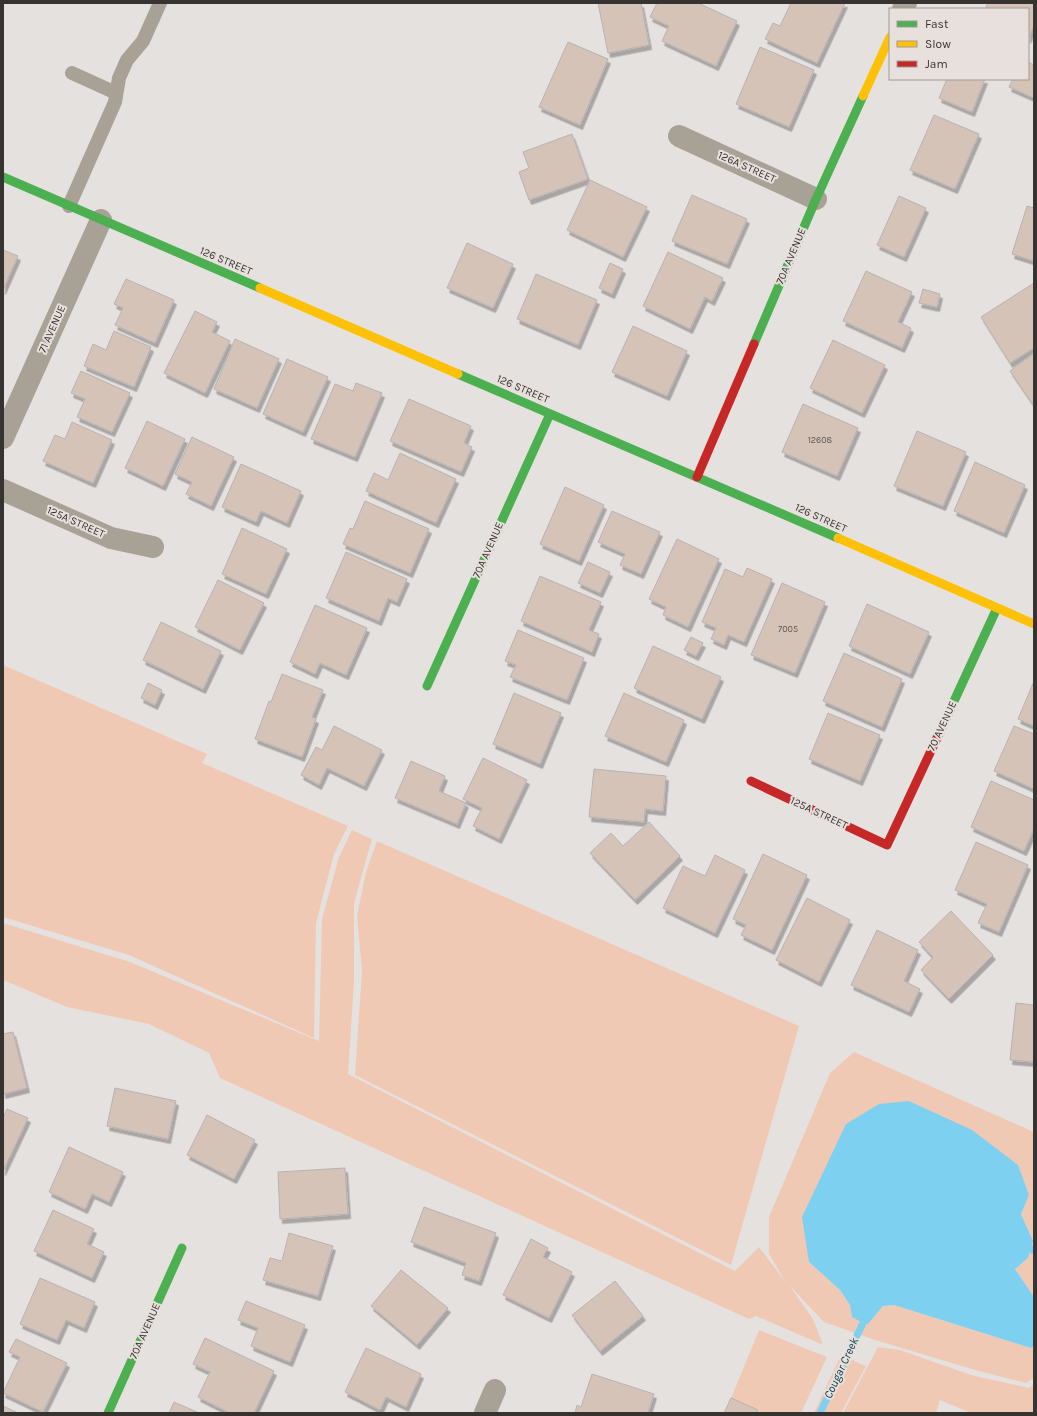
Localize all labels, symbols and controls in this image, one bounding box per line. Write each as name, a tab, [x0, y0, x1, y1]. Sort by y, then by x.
legend	[889, 8, 1029, 80]
text: Fast	[925, 17, 949, 31]
text: Slow	[925, 37, 951, 51]
text: Jam	[925, 57, 948, 71]
street label: 126A STREET	[716, 148, 778, 186]
street label: 70A AVENUE	[773, 226, 809, 286]
street label: 126 STREET	[198, 244, 255, 278]
street label: 71 AVENUE	[36, 303, 68, 355]
street label: 126 STREET	[495, 372, 552, 406]
house number: 12608	[808, 435, 833, 445]
street label: 126 STREET	[793, 501, 850, 535]
street label: 125A STREET	[45, 503, 107, 541]
street label: 70A AVENUE	[470, 520, 506, 580]
house number: 7005	[778, 624, 798, 634]
street label: 70 AVENUE	[925, 699, 959, 753]
street label: 125A STREET	[788, 794, 850, 832]
street label: 70A AVENUE	[127, 1301, 163, 1361]
water label: Cougar Creek	[821, 1334, 862, 1401]

